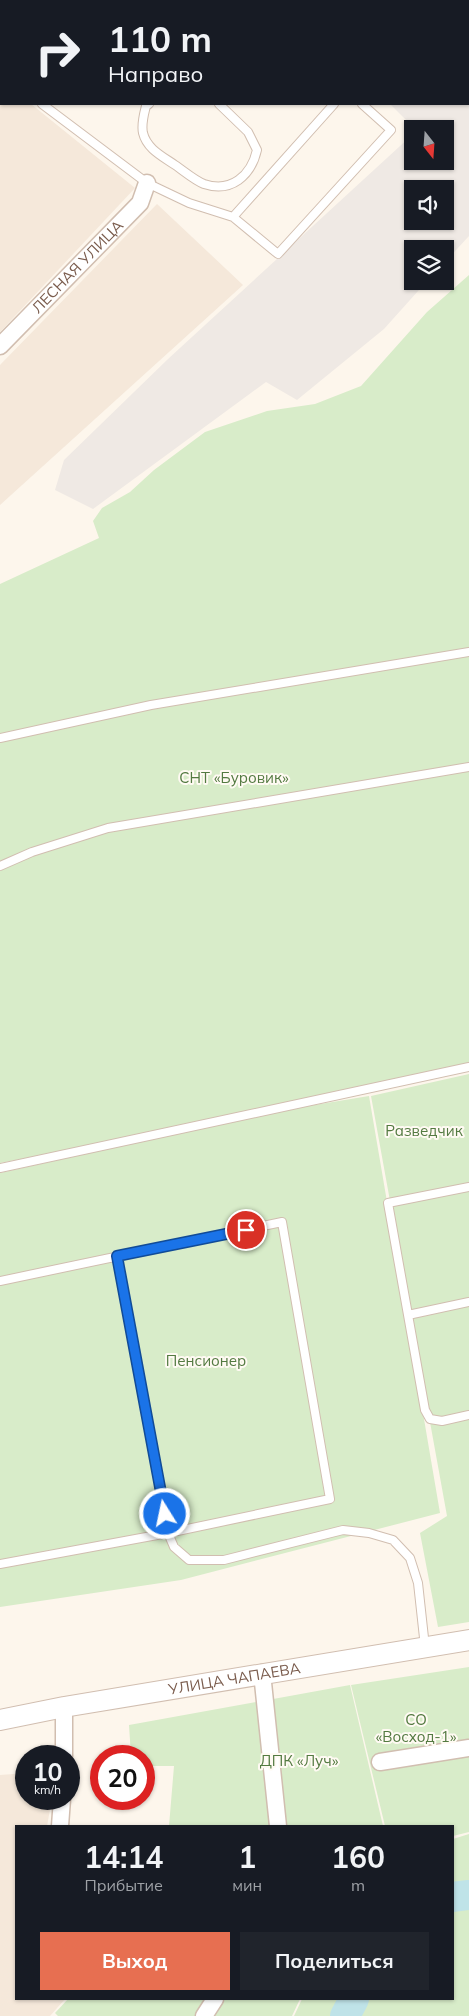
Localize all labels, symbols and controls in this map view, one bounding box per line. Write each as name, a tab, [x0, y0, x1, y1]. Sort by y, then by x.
text: 110 m	[108, 17, 212, 61]
icon: right	[25, 20, 90, 85]
text: Направо	[108, 60, 203, 88]
north arrow	[404, 120, 454, 170]
map controls	[404, 120, 454, 290]
button: sound	[404, 180, 454, 230]
street label: ЛЕСНАЯ УЛИЦА	[27, 216, 127, 317]
button: layers	[404, 240, 454, 290]
park label: СНТ «Буровик»	[179, 768, 289, 787]
park label: Разведчик	[385, 1121, 464, 1140]
pin	[225, 1209, 267, 1251]
icon: arrive	[232, 1216, 260, 1244]
park label: Пенсионер	[166, 1351, 246, 1370]
position arrow	[138, 1487, 190, 1539]
street label: УЛИЦА ЧАПАЕВА	[166, 1658, 302, 1699]
park label: СО «Восход-1»	[376, 1710, 457, 1746]
speed limit sign: 20	[90, 1745, 155, 1810]
park label: ДПК «Луч»	[260, 1751, 339, 1770]
text: 10	[32, 1756, 63, 1787]
text: km/h	[34, 1782, 61, 1797]
text: 14:14	[84, 1838, 163, 1876]
text: 1	[238, 1838, 256, 1876]
text: 160	[331, 1838, 385, 1876]
text: Прибытие	[84, 1875, 163, 1895]
text: мин	[232, 1875, 262, 1895]
text: m	[351, 1875, 365, 1895]
button: Выход	[40, 1932, 230, 1990]
button: Поделиться	[240, 1932, 429, 1990]

